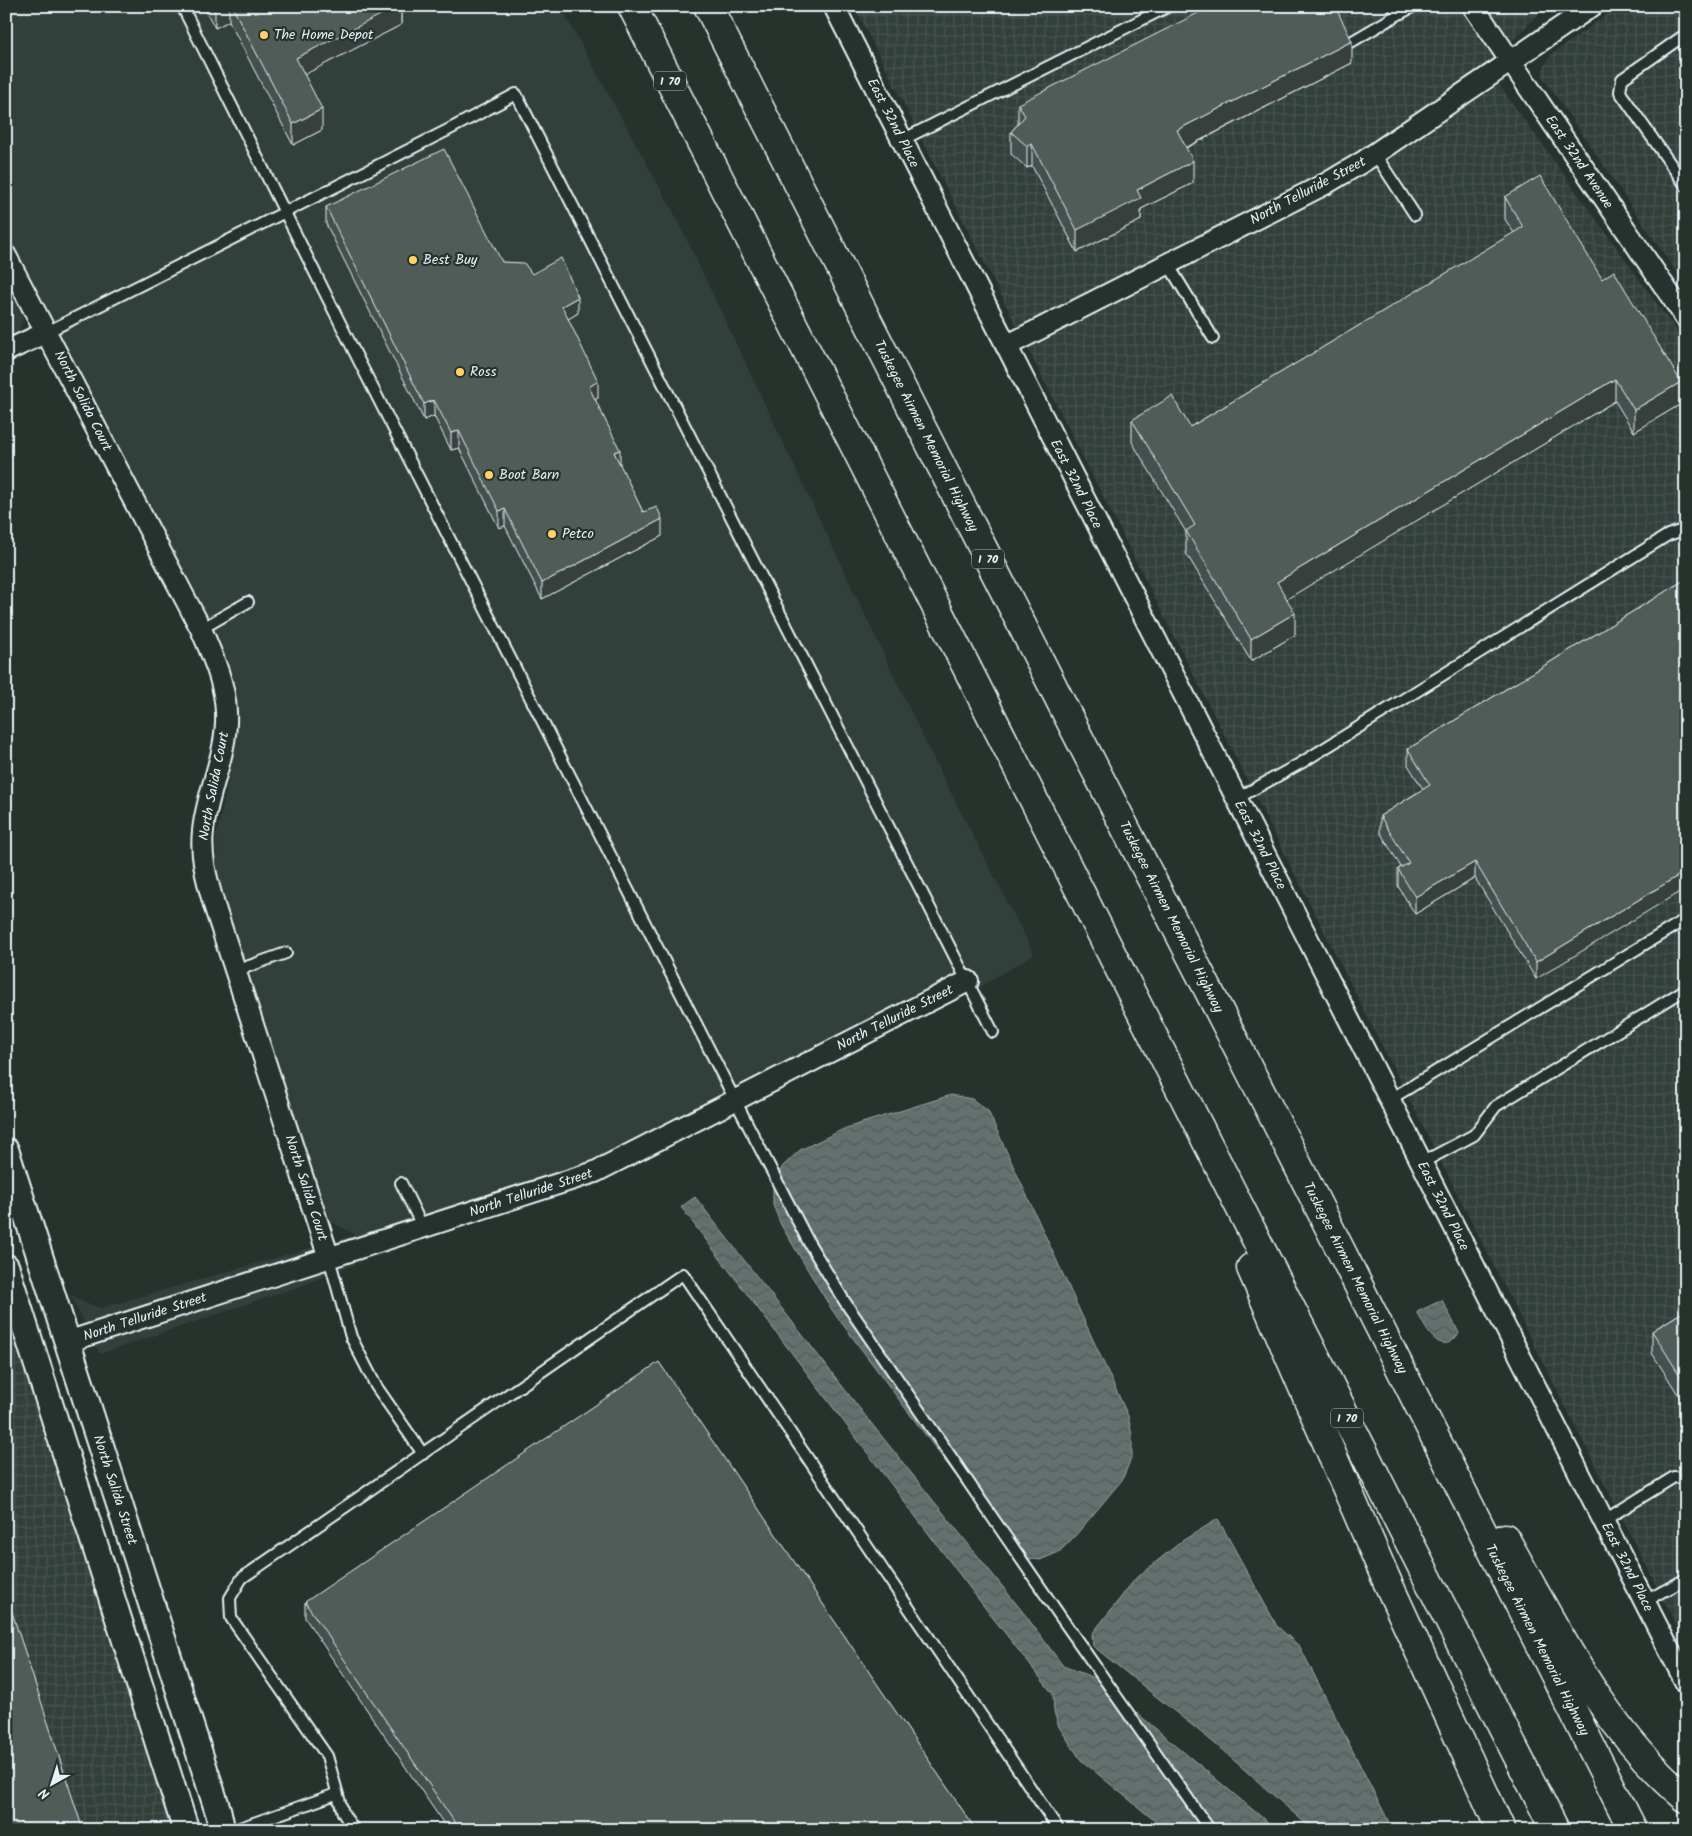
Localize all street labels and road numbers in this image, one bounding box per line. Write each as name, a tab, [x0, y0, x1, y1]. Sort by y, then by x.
road number: I 70	[654, 72, 686, 90]
street label: East 32nd Place	[861, 74, 925, 172]
street label: East 32nd Avenue	[1539, 111, 1619, 214]
street label: North Telluride Street	[1246, 151, 1371, 231]
street label: Tuskegee Airmen Memorial Highway	[868, 336, 984, 536]
street label: North Salida Court	[48, 347, 118, 456]
street label: East 32nd Place	[1044, 435, 1108, 533]
road number: I 70	[972, 550, 1004, 568]
street label: North Salida Court	[193, 729, 235, 842]
street label: East 32nd Place	[1228, 796, 1292, 894]
street label: Tuskegee Airmen Memorial Highway	[1113, 817, 1229, 1017]
street label: North Telluride Street	[833, 979, 958, 1057]
street label: North Salida Court	[278, 1132, 334, 1244]
street label: East 32nd Place	[1411, 1157, 1475, 1255]
street label: North Telluride Street	[466, 1162, 596, 1223]
street label: Tuskegee Airmen Memorial Highway	[1297, 1178, 1413, 1378]
street label: North Telluride Street	[80, 1286, 210, 1347]
road number: I 70	[1331, 1409, 1363, 1428]
street label: North Salida Street	[87, 1432, 143, 1548]
street label: East 32nd Place	[1595, 1518, 1659, 1616]
street label: Tuskegee Airmen Memorial Highway	[1479, 1540, 1595, 1740]

